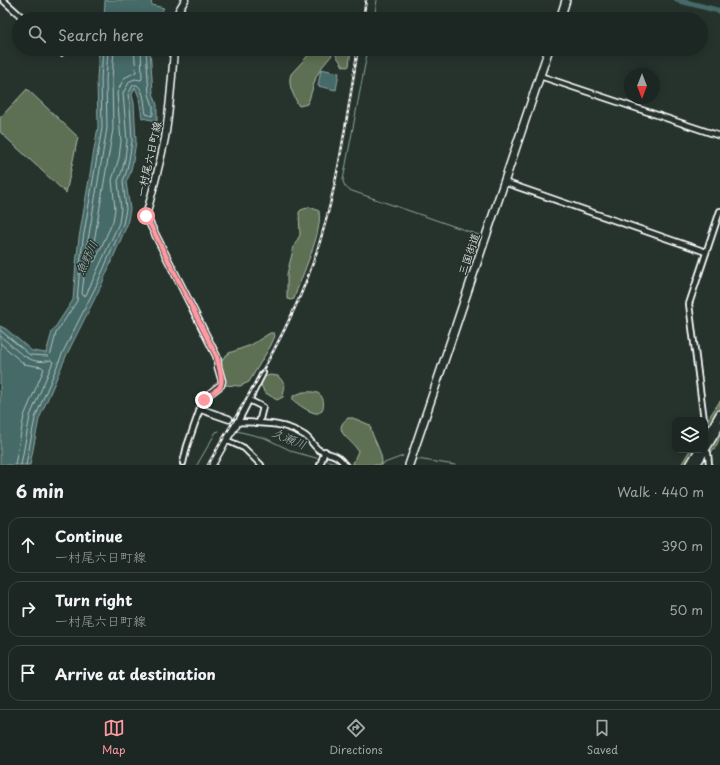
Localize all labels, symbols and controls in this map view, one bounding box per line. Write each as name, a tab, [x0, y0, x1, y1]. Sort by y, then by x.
search box	[12, 12, 708, 56]
icon: search	[26, 23, 48, 45]
text: Search here	[58, 23, 144, 46]
north arrow	[624, 68, 660, 104]
street label: 一村尾六日町線	[132, 119, 165, 198]
route start	[137, 207, 155, 225]
street label: 三国街道	[453, 230, 484, 277]
water label: 魚野川	[70, 237, 102, 278]
route end	[195, 391, 213, 409]
map controls	[672, 417, 708, 453]
button: layers	[672, 417, 708, 453]
water label: 久瀬川	[269, 423, 309, 453]
text: 6 min	[16, 478, 64, 504]
text: Walk · 440 m	[617, 482, 704, 501]
text: Continue	[55, 524, 123, 547]
icon: ahead	[17, 534, 39, 556]
text: 390 m	[661, 536, 703, 555]
text: 一村尾六日町線	[55, 547, 146, 566]
text: Turn right	[55, 588, 132, 611]
icon: right	[17, 598, 39, 620]
text: 50 m	[669, 600, 703, 619]
text: 一村尾六日町線	[55, 611, 146, 630]
icon: arrive	[17, 662, 39, 684]
text: Arrive at destination	[55, 662, 216, 685]
tab: Map	[102, 717, 125, 758]
tab: Directions	[329, 717, 383, 758]
tab: Saved	[587, 717, 618, 758]

